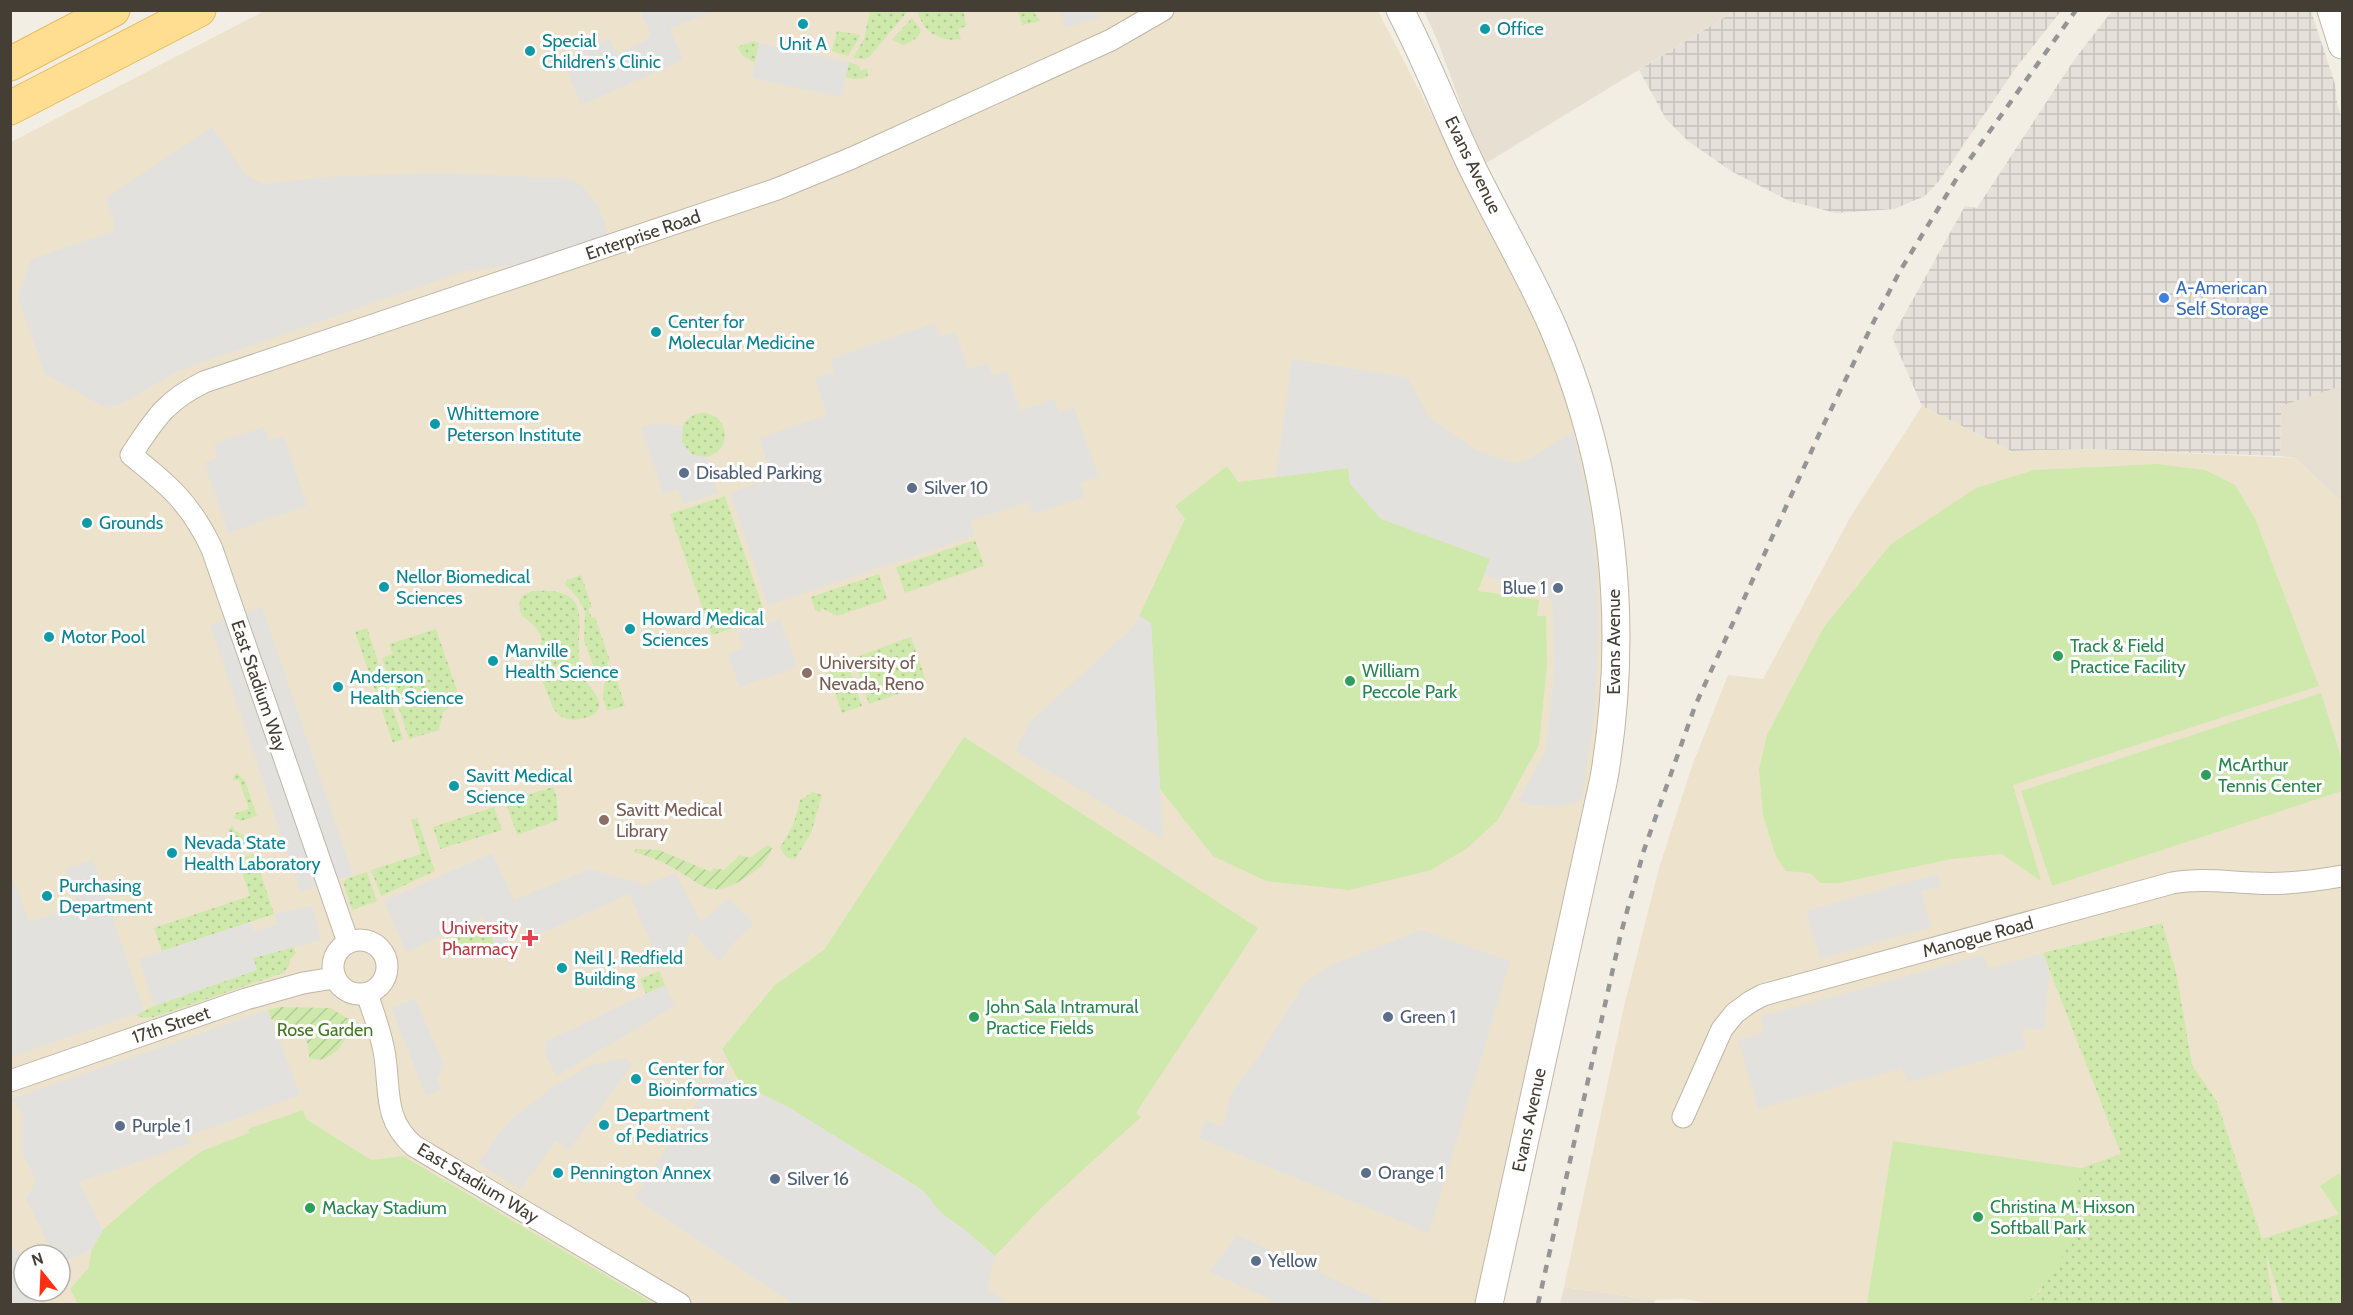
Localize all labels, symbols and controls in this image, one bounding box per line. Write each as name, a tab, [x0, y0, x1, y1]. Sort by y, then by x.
marker: Unit A	[796, 17, 810, 31]
place label: Office	[1497, 18, 1544, 40]
marker: Office	[1478, 22, 1492, 36]
place label: Special Children's Clinic	[542, 30, 661, 73]
place label: Unit A	[779, 33, 827, 55]
marker: Special Children's Clinic	[523, 44, 537, 58]
street label: Evans Avenue	[1440, 113, 1506, 217]
street label: Enterprise Road	[583, 205, 703, 265]
place label: A-American Self Storage	[2176, 277, 2269, 320]
marker: A-American Self Storage	[2157, 291, 2171, 305]
place label: Center for Molecular Medicine	[668, 311, 815, 354]
marker: Center for Molecular Medicine	[649, 325, 663, 339]
place label: Whittemore Peterson Institute	[447, 403, 581, 446]
marker: Whittemore Peterson Institute	[428, 417, 442, 431]
place label: Disabled Parking	[696, 462, 823, 484]
marker: Disabled Parking	[677, 466, 691, 480]
place label: Silver 10	[924, 477, 988, 499]
marker: Silver 10	[905, 481, 919, 495]
place label: Grounds	[99, 512, 163, 534]
marker: Grounds	[80, 516, 94, 530]
place label: Nellor Biomedical Sciences	[396, 566, 531, 609]
place label: Blue 1	[1503, 577, 1546, 599]
marker: Nellor Biomedical Sciences	[377, 580, 391, 594]
marker: Blue 1	[1551, 581, 1565, 595]
street label: Evans Avenue	[1603, 589, 1625, 695]
place label: Howard Medical Sciences	[642, 608, 765, 651]
street label: East Stadium Way	[226, 617, 292, 755]
marker: Howard Medical Sciences	[623, 622, 637, 636]
place label: Motor Pool	[61, 626, 146, 648]
marker: Motor Pool	[42, 630, 56, 644]
place label: Track & Field Practice Facility	[2070, 635, 2186, 678]
place label: Manville Health Science	[505, 640, 618, 683]
marker: Track & Field Practice Facility	[2051, 649, 2065, 663]
place label: University of Nevada, Reno	[819, 652, 924, 695]
marker: Manville Health Science	[486, 654, 500, 668]
place label: William Peccole Park	[1362, 660, 1458, 703]
place label: Anderson Health Science	[350, 666, 463, 709]
marker: University of Nevada, Reno	[800, 666, 814, 680]
marker: William Peccole Park	[1343, 674, 1357, 688]
marker: Anderson Health Science	[331, 680, 345, 694]
place label: McArthur Tennis Center	[2218, 754, 2322, 797]
place label: Savitt Medical Science	[466, 765, 573, 808]
marker: McArthur Tennis Center	[2199, 768, 2213, 782]
marker: Savitt Medical Science	[447, 779, 461, 793]
place label: Savitt Medical Library	[616, 799, 723, 842]
marker: Savitt Medical Library	[597, 813, 611, 827]
place label: Nevada State Health Laboratory	[184, 832, 321, 875]
marker: Nevada State Health Laboratory	[165, 846, 179, 860]
place label: Purchasing Department	[59, 875, 153, 918]
marker: Purchasing Department	[40, 889, 54, 903]
street label: Manogue Road	[1920, 912, 2036, 962]
place label: University Pharmacy	[441, 917, 518, 960]
marker: University Pharmacy	[523, 931, 537, 945]
place label: Neil J. Redfield Building	[574, 947, 683, 990]
marker: Neil J. Redfield Building	[555, 961, 569, 975]
place label: John Sala Intramural Practice Fields	[985, 996, 1139, 1039]
street label: 17th Street	[129, 1001, 213, 1049]
place label: Green 1	[1400, 1006, 1456, 1028]
marker: John Sala Intramural Practice Fields	[967, 1010, 981, 1024]
marker: Green 1	[1381, 1010, 1395, 1024]
park label: Rose Garden	[277, 1019, 373, 1041]
place label: Center for Bioinformatics	[648, 1058, 757, 1101]
street label: Evans Avenue	[1507, 1066, 1551, 1174]
marker: Center for Bioinformatics	[629, 1072, 643, 1086]
place label: Department of Pediatrics	[616, 1104, 710, 1147]
place label: Purple 1	[132, 1115, 191, 1137]
marker: Department of Pediatrics	[597, 1118, 611, 1132]
marker: Purple 1	[113, 1119, 127, 1133]
street label: East Stadium Way	[413, 1138, 543, 1228]
place label: Pennington Annex	[570, 1162, 712, 1184]
place label: Orange 1	[1378, 1162, 1444, 1184]
marker: Pennington Annex	[551, 1166, 565, 1180]
marker: Orange 1	[1359, 1166, 1373, 1180]
place label: Silver 16	[787, 1168, 849, 1190]
marker: Silver 16	[768, 1172, 782, 1186]
place label: Christina M. Hixson Softball Park	[1990, 1196, 2135, 1239]
place label: Mackay Stadium	[322, 1197, 447, 1219]
marker: Mackay Stadium	[303, 1201, 317, 1215]
marker: Christina M. Hixson Softball Park	[1971, 1210, 1985, 1224]
north arrow	[12, 1243, 72, 1303]
text: N	[29, 1248, 46, 1270]
place label: Yellow	[1267, 1250, 1317, 1272]
marker: Yellow	[1249, 1254, 1263, 1268]

